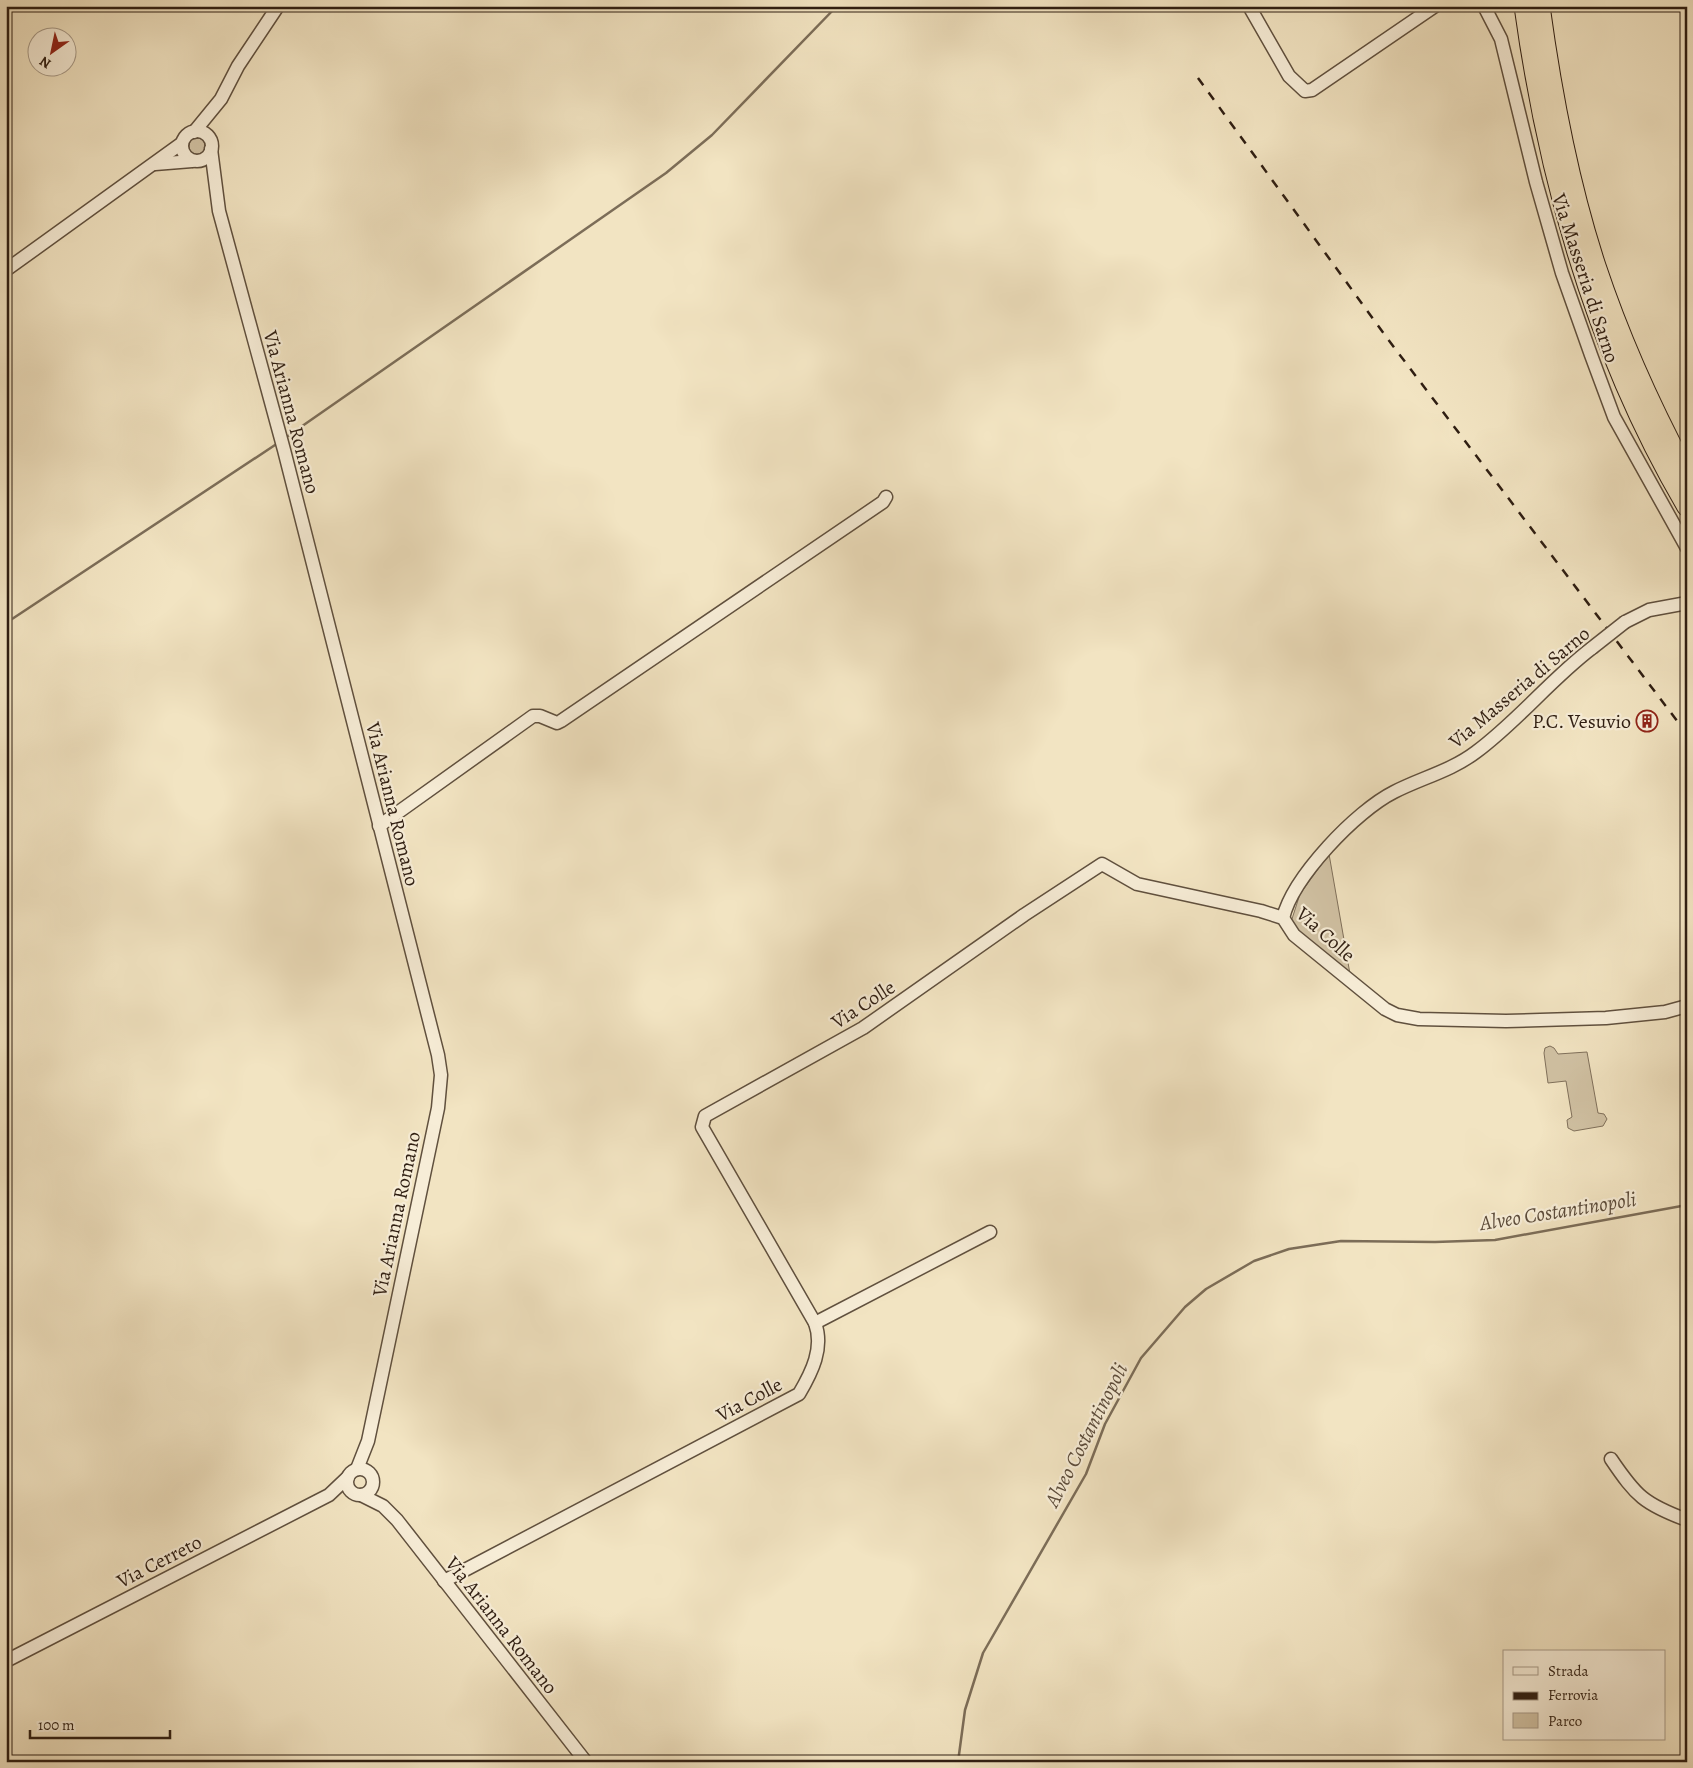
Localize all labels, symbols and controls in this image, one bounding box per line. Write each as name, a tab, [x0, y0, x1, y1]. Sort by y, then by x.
north arrow	[28, 28, 78, 78]
text: N	[36, 52, 55, 73]
street label: Via Masseria di Sarno	[1545, 189, 1626, 366]
street label: Via Arianna Romano	[256, 327, 326, 497]
street label: Via Masseria di Sarno	[1442, 620, 1596, 755]
place label: P.C. Vesuvio	[1532, 708, 1631, 735]
building icon: P.C. Vesuvio	[1635, 709, 1659, 733]
street label: Via Arianna Romano	[359, 718, 426, 889]
street label: Via Colle	[1289, 900, 1361, 968]
street label: Via Colle	[825, 974, 900, 1036]
street label: Via Arianna Romano	[366, 1129, 427, 1300]
water label: Alveo Costantinopoli	[1477, 1185, 1638, 1237]
water label: Alveo Costantinopoli	[1037, 1358, 1134, 1513]
street label: Via Colle	[711, 1371, 787, 1429]
street label: Via Cerreto	[111, 1529, 206, 1595]
street label: Via Arianna Romano	[439, 1550, 564, 1700]
legend	[1503, 1650, 1666, 1740]
text: Strada	[1548, 1661, 1589, 1681]
text: Ferrovia	[1548, 1685, 1598, 1705]
scale bar	[30, 1708, 170, 1740]
text: Parco	[1548, 1711, 1582, 1731]
text: 100 m	[38, 1715, 75, 1735]

